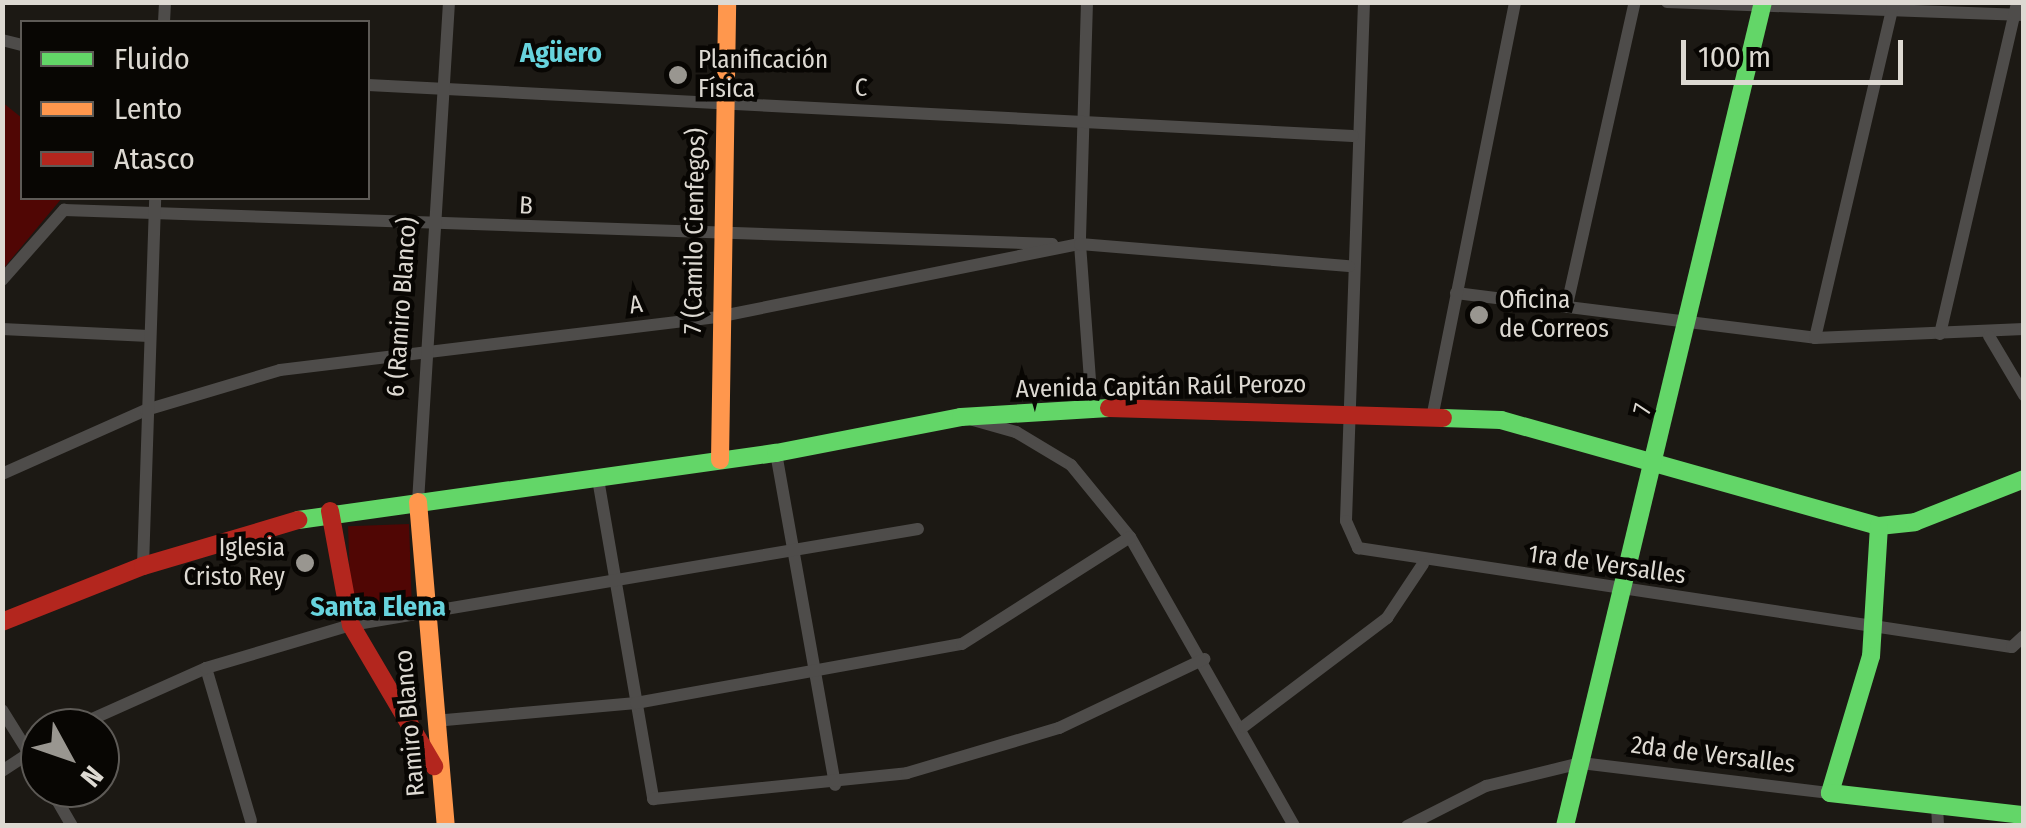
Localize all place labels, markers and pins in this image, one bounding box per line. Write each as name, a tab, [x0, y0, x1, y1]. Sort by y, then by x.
place label: Planificación Física	[698, 46, 828, 105]
marker: Planificación Física	[667, 64, 689, 86]
place label: Oficina de Correos	[1499, 286, 1609, 345]
marker: Oficina de Correos	[1468, 304, 1490, 326]
place label: Iglesia Cristo Rey	[184, 534, 285, 593]
marker: Iglesia Cristo Rey	[294, 552, 316, 574]

